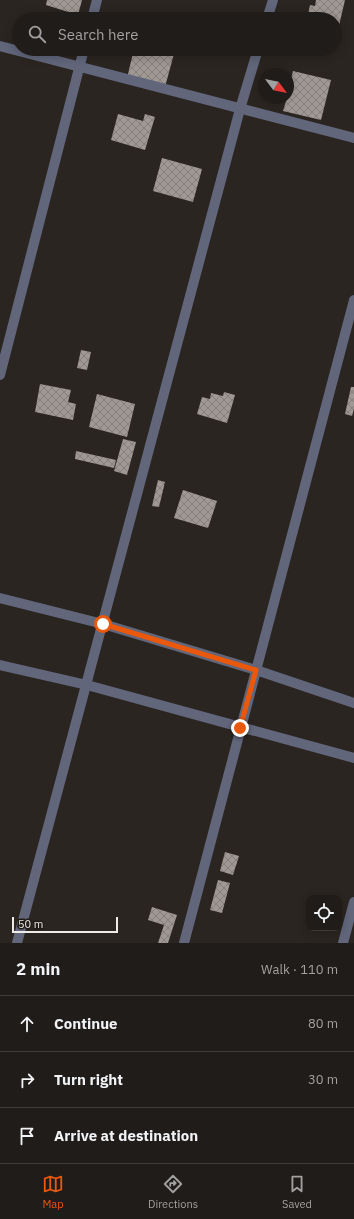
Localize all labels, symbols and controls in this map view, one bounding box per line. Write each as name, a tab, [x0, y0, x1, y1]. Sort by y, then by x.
search box	[12, 12, 342, 56]
icon: search	[26, 23, 48, 45]
text: Search here	[58, 25, 138, 44]
north arrow	[258, 68, 294, 104]
route start	[94, 615, 112, 633]
route end	[231, 719, 249, 737]
map controls	[306, 895, 342, 931]
button: locate	[306, 895, 342, 931]
scale bar	[12, 915, 118, 934]
text: 50 m	[18, 917, 43, 931]
text: 2 min	[16, 958, 60, 980]
text: Walk · 110 m	[261, 961, 338, 978]
icon: ahead	[16, 1013, 38, 1035]
text: Continue	[54, 1014, 118, 1033]
text: 80 m	[308, 1015, 338, 1032]
icon: right	[16, 1069, 38, 1091]
text: Turn right	[54, 1070, 123, 1089]
text: 30 m	[308, 1071, 338, 1088]
icon: arrive	[16, 1125, 38, 1147]
text: Arrive at destination	[54, 1126, 198, 1145]
tab: Map	[42, 1173, 64, 1211]
tab: Directions	[148, 1173, 198, 1211]
tab: Saved	[282, 1173, 312, 1211]

